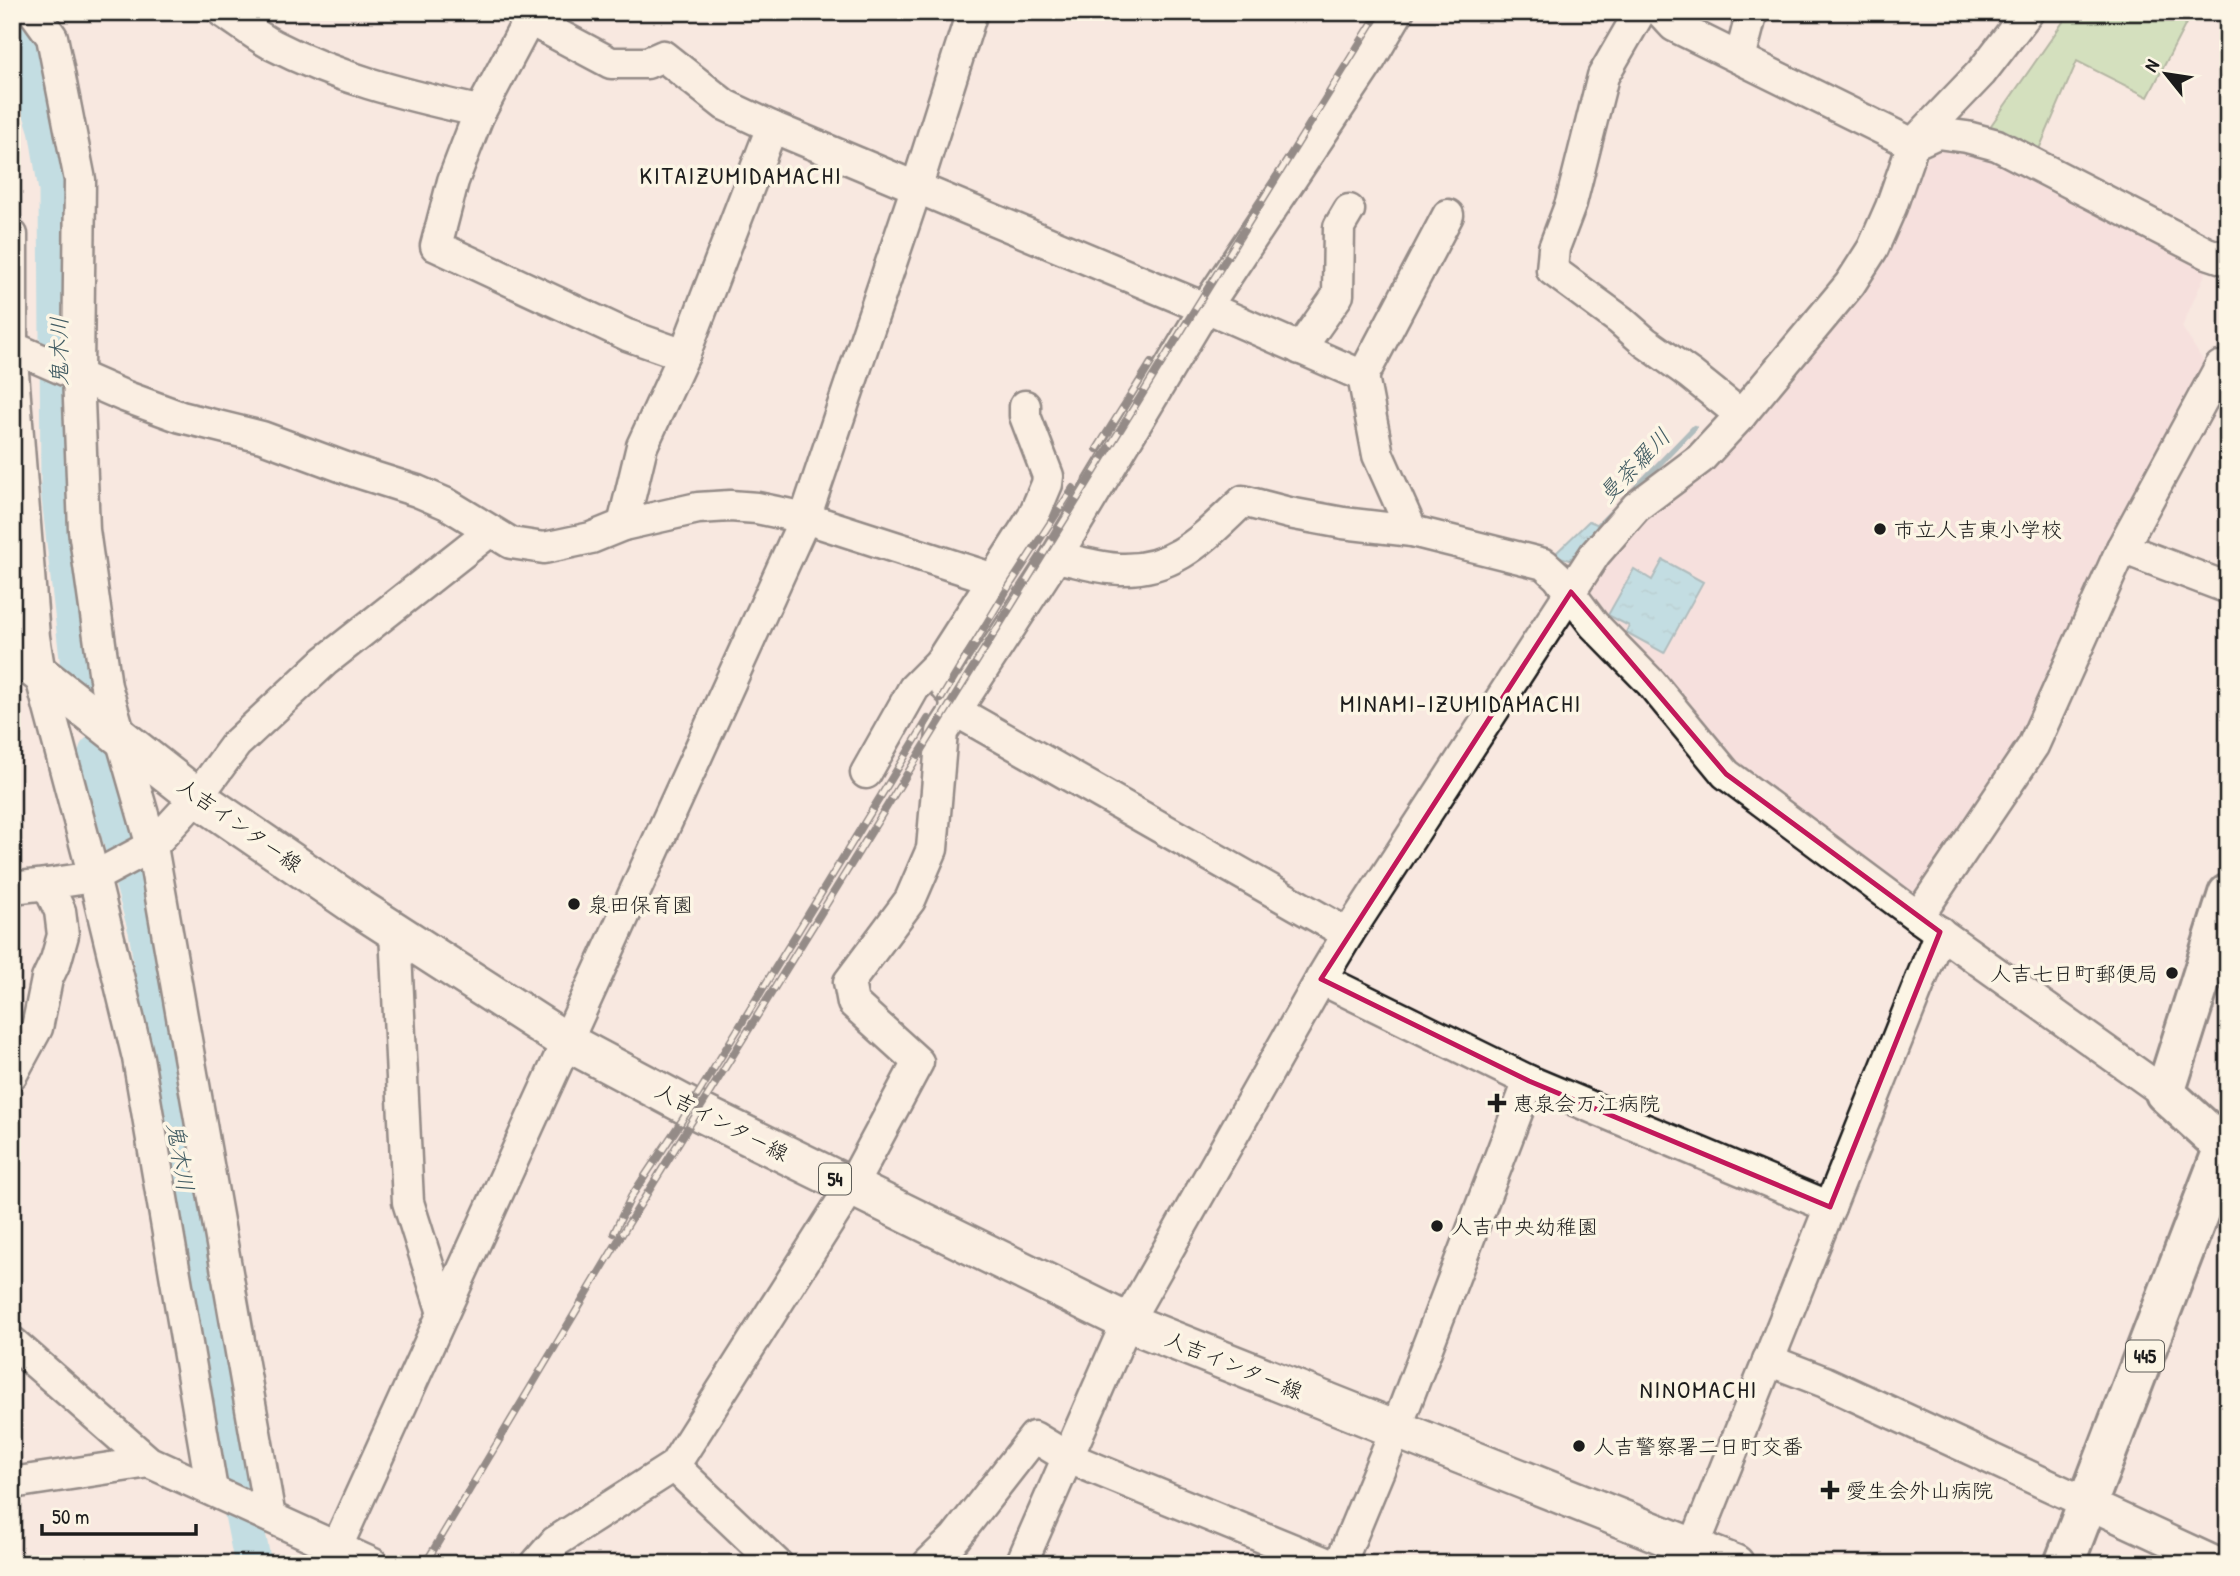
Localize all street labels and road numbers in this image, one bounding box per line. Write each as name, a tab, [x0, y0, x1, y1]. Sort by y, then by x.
street label: 人吉インター線	[172, 771, 308, 879]
street label: 人吉インター線	[650, 1076, 794, 1168]
road number: 54	[819, 1163, 851, 1194]
street label: 人吉インター線	[1161, 1324, 1307, 1406]
road number: 445	[2126, 1340, 2164, 1372]

